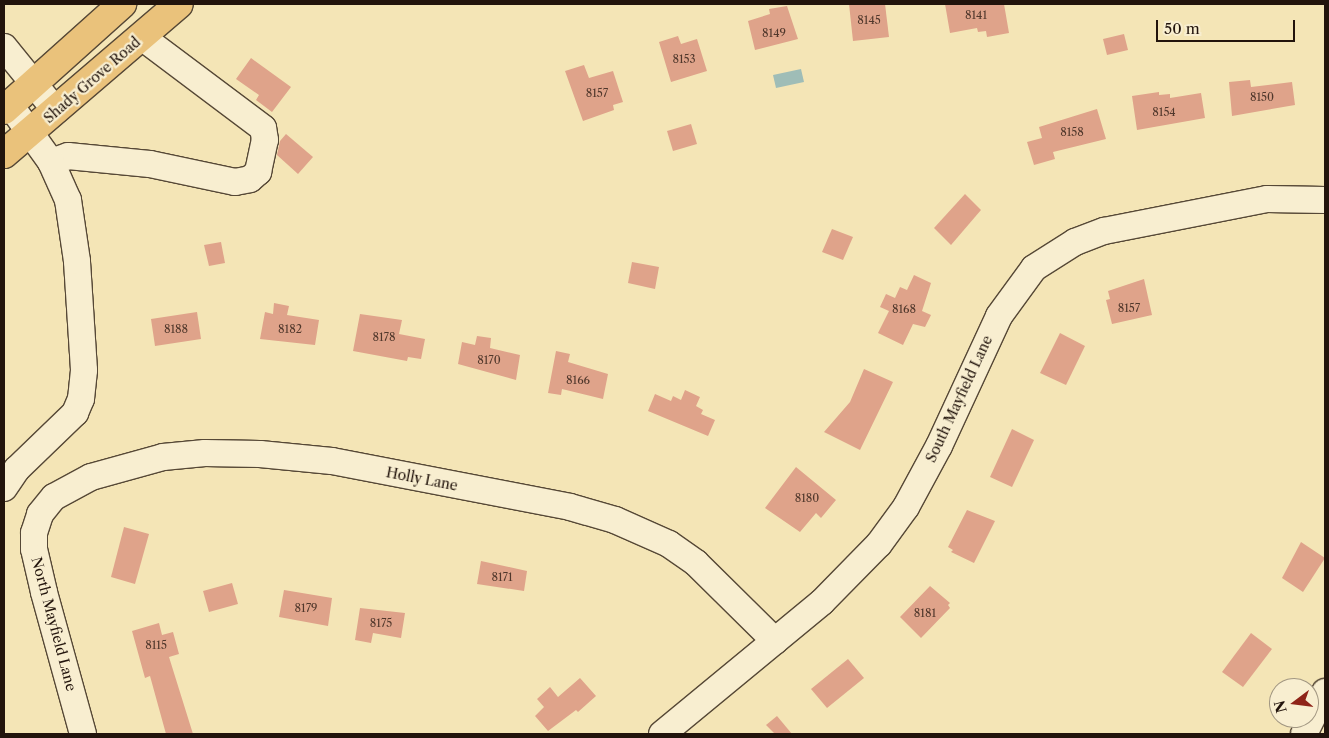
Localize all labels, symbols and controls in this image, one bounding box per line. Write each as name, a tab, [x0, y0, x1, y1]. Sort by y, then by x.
house number: 8141	[965, 8, 987, 22]
scale bar	[1159, 10, 1298, 42]
house number: 8145	[857, 13, 881, 27]
text: 50 m	[1164, 19, 1200, 38]
house number: 8149	[762, 26, 786, 40]
street label: Shady Grove Road	[40, 33, 144, 127]
house number: 8153	[672, 52, 696, 66]
house number: 8157	[586, 86, 608, 100]
house number: 8150	[1250, 90, 1274, 104]
house number: 8154	[1152, 105, 1176, 119]
house number: 8158	[1060, 125, 1084, 139]
house number: 8157	[1118, 301, 1140, 315]
house number: 8168	[892, 302, 916, 316]
house number: 8188	[164, 322, 188, 336]
house number: 8182	[278, 322, 302, 336]
house number: 8178	[372, 330, 396, 344]
street label: South Mayfield Lane	[922, 333, 996, 465]
house number: 8170	[477, 353, 501, 367]
house number: 8166	[566, 373, 590, 387]
street label: Holly Lane	[385, 464, 459, 494]
house number: 8180	[795, 491, 819, 505]
street label: North Mayfield Lane	[28, 555, 80, 693]
house number: 8171	[491, 570, 513, 584]
house number: 8179	[294, 601, 318, 615]
house number: 8181	[914, 606, 936, 620]
house number: 8175	[370, 616, 392, 630]
house number: 8115	[145, 638, 167, 652]
north arrow	[1269, 678, 1319, 728]
text: N	[1270, 698, 1291, 715]

